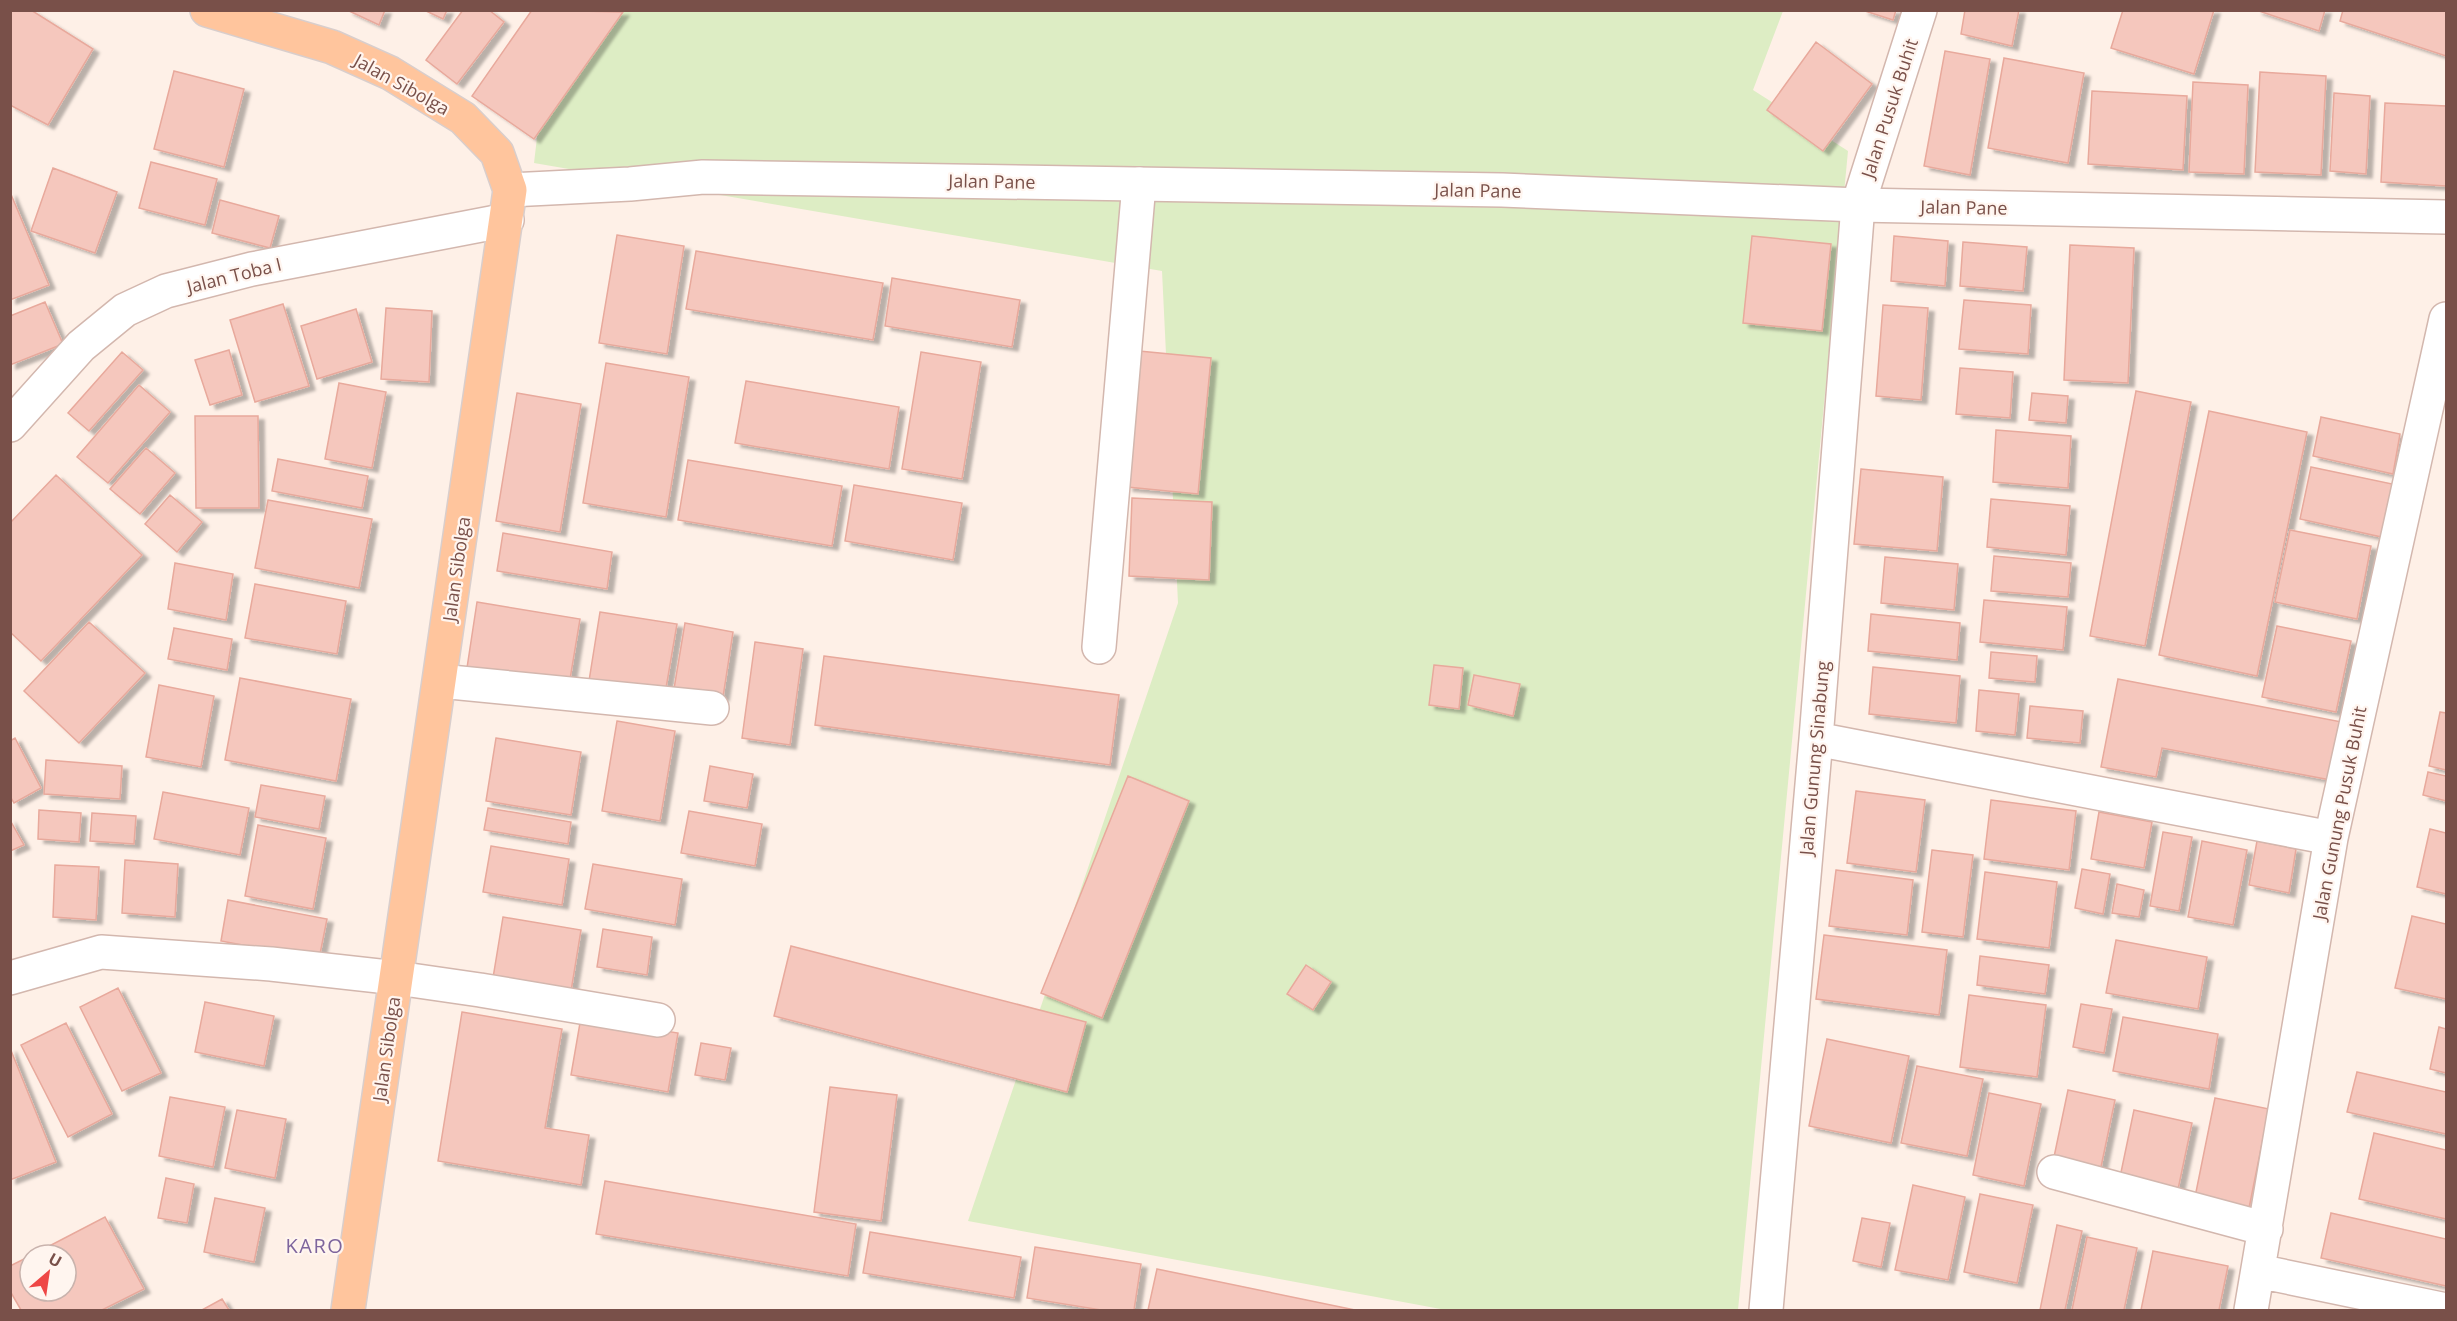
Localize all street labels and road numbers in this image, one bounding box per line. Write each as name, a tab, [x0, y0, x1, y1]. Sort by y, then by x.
street label: Jalan Pusuk Buhit	[1855, 35, 1923, 183]
street label: Jalan Sibolga	[348, 47, 454, 120]
street label: Jalan Pane	[946, 168, 1036, 194]
street label: Jalan Pane	[1432, 177, 1522, 203]
street label: Jalan Pane	[1918, 194, 2008, 220]
street label: Jalan Toba I	[182, 252, 284, 299]
street label: Jalan Sibolga	[436, 515, 475, 625]
street label: Jalan Gunung Sinabung	[1793, 660, 1834, 858]
street label: Jalan Gunung Pusuk Buhit	[2306, 704, 2371, 924]
street label: Jalan Sibolga	[366, 995, 405, 1105]

